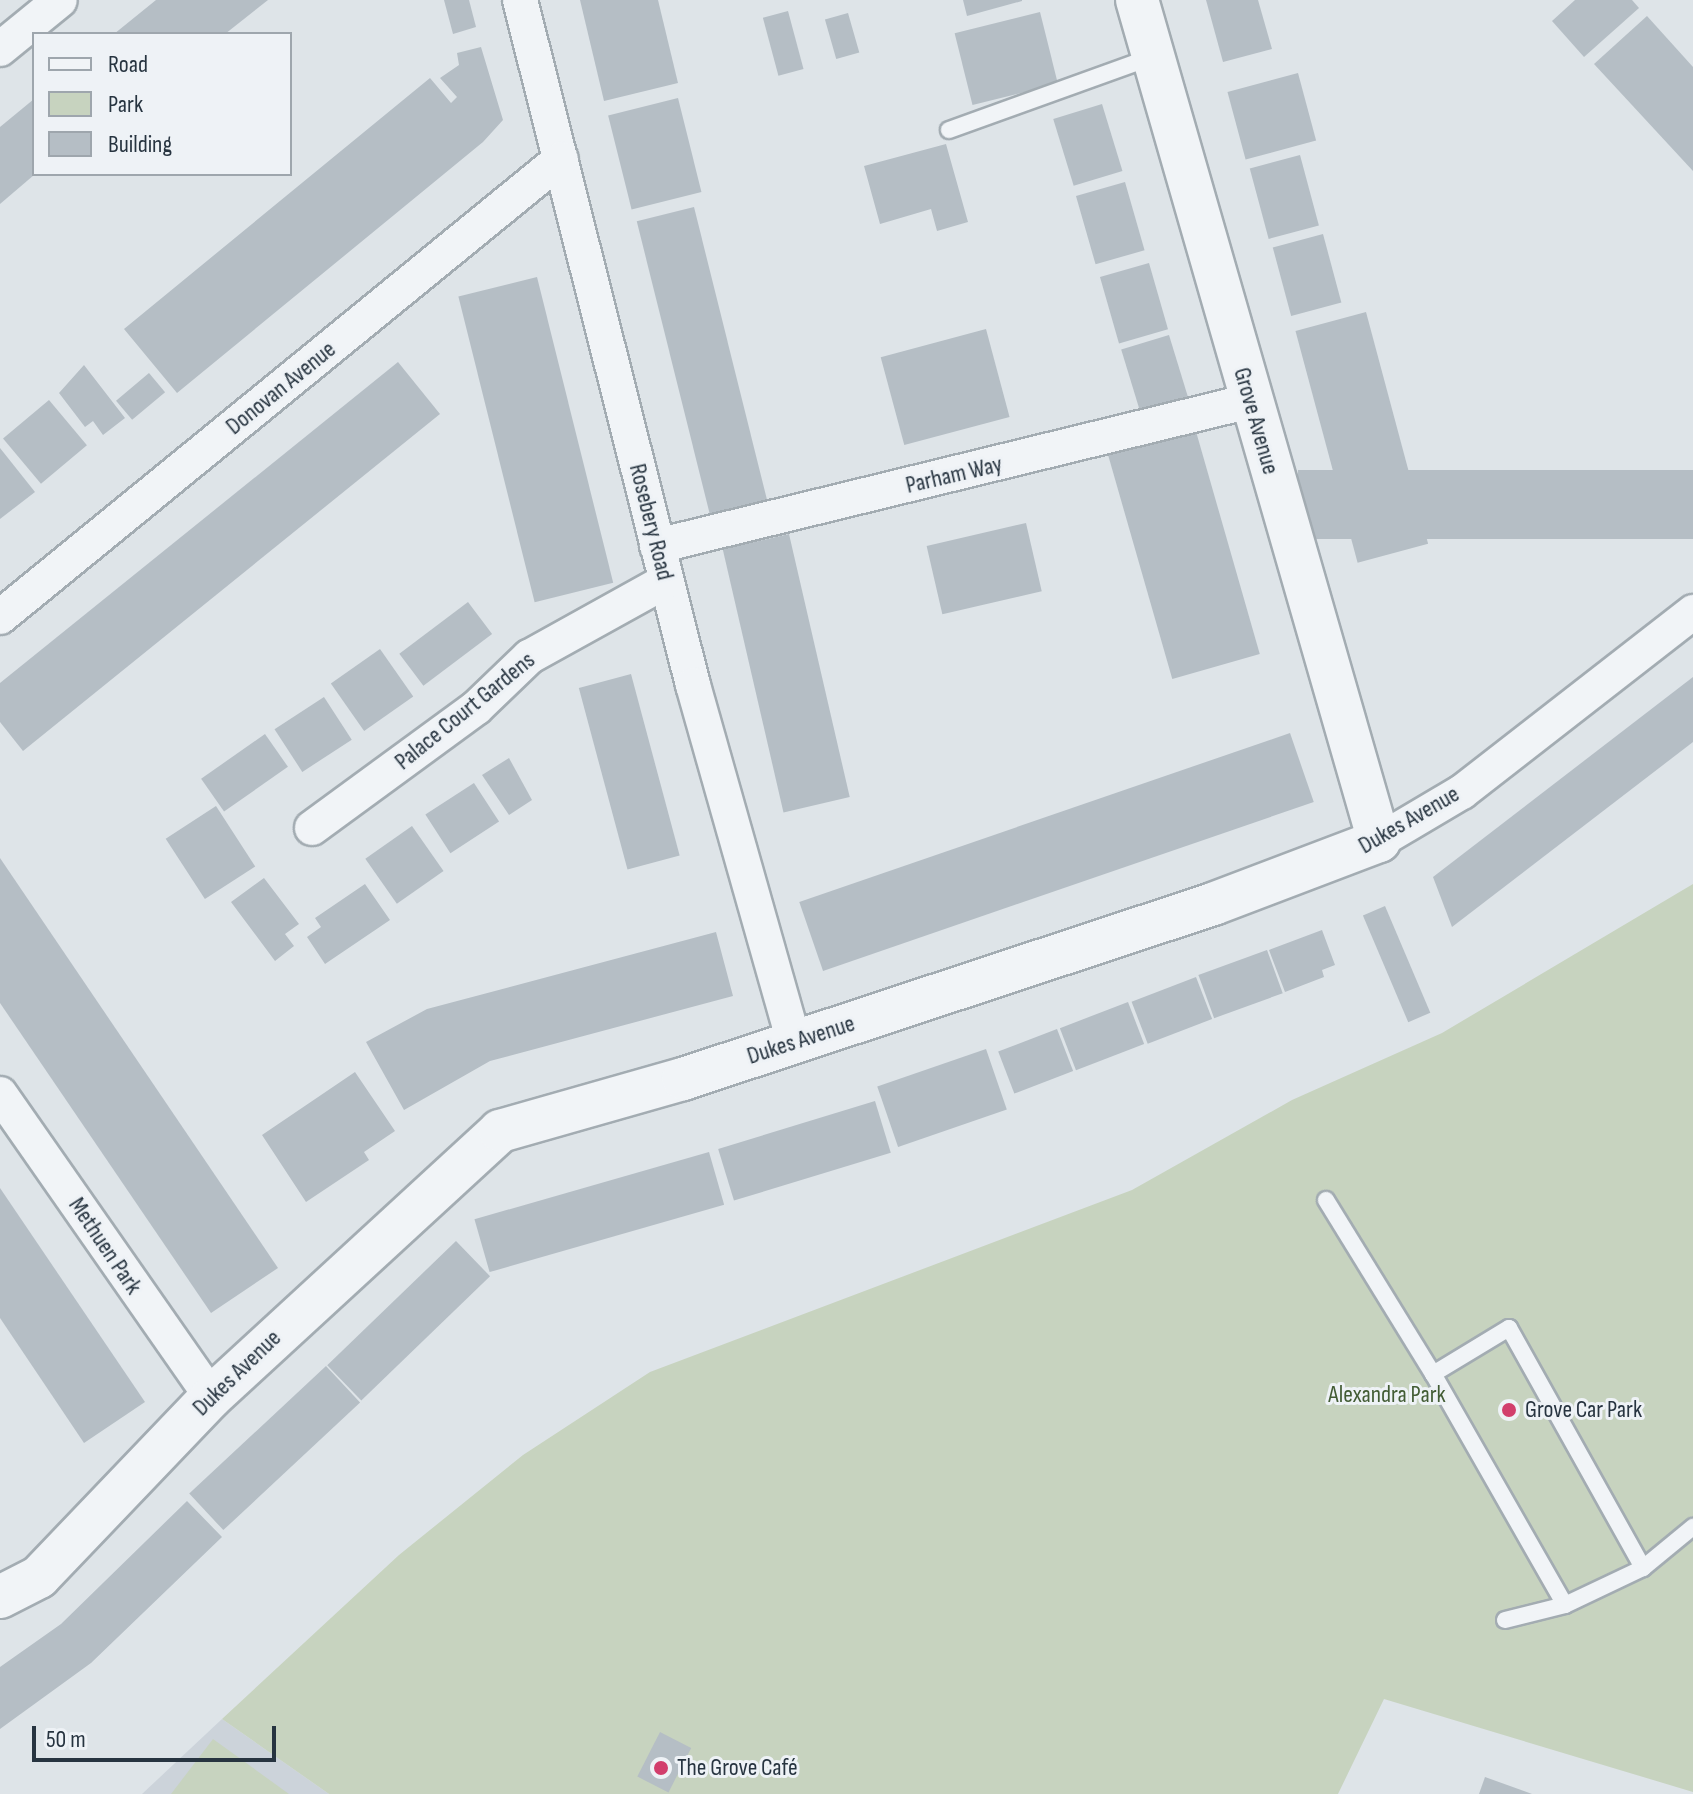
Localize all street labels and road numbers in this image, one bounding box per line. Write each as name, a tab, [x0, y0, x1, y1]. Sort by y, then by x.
street label: Donovan Avenue	[220, 335, 342, 441]
street label: Grove Avenue	[1227, 364, 1285, 478]
street label: Parham Way	[903, 450, 1005, 500]
street label: Rosebery Road	[623, 461, 679, 583]
street label: Palace Court Gardens	[389, 646, 541, 776]
street label: Dukes Avenue	[1354, 780, 1464, 860]
street label: Dukes Avenue	[744, 1009, 858, 1071]
street label: Methuen Park	[62, 1192, 148, 1300]
street label: Dukes Avenue	[187, 1324, 287, 1422]

